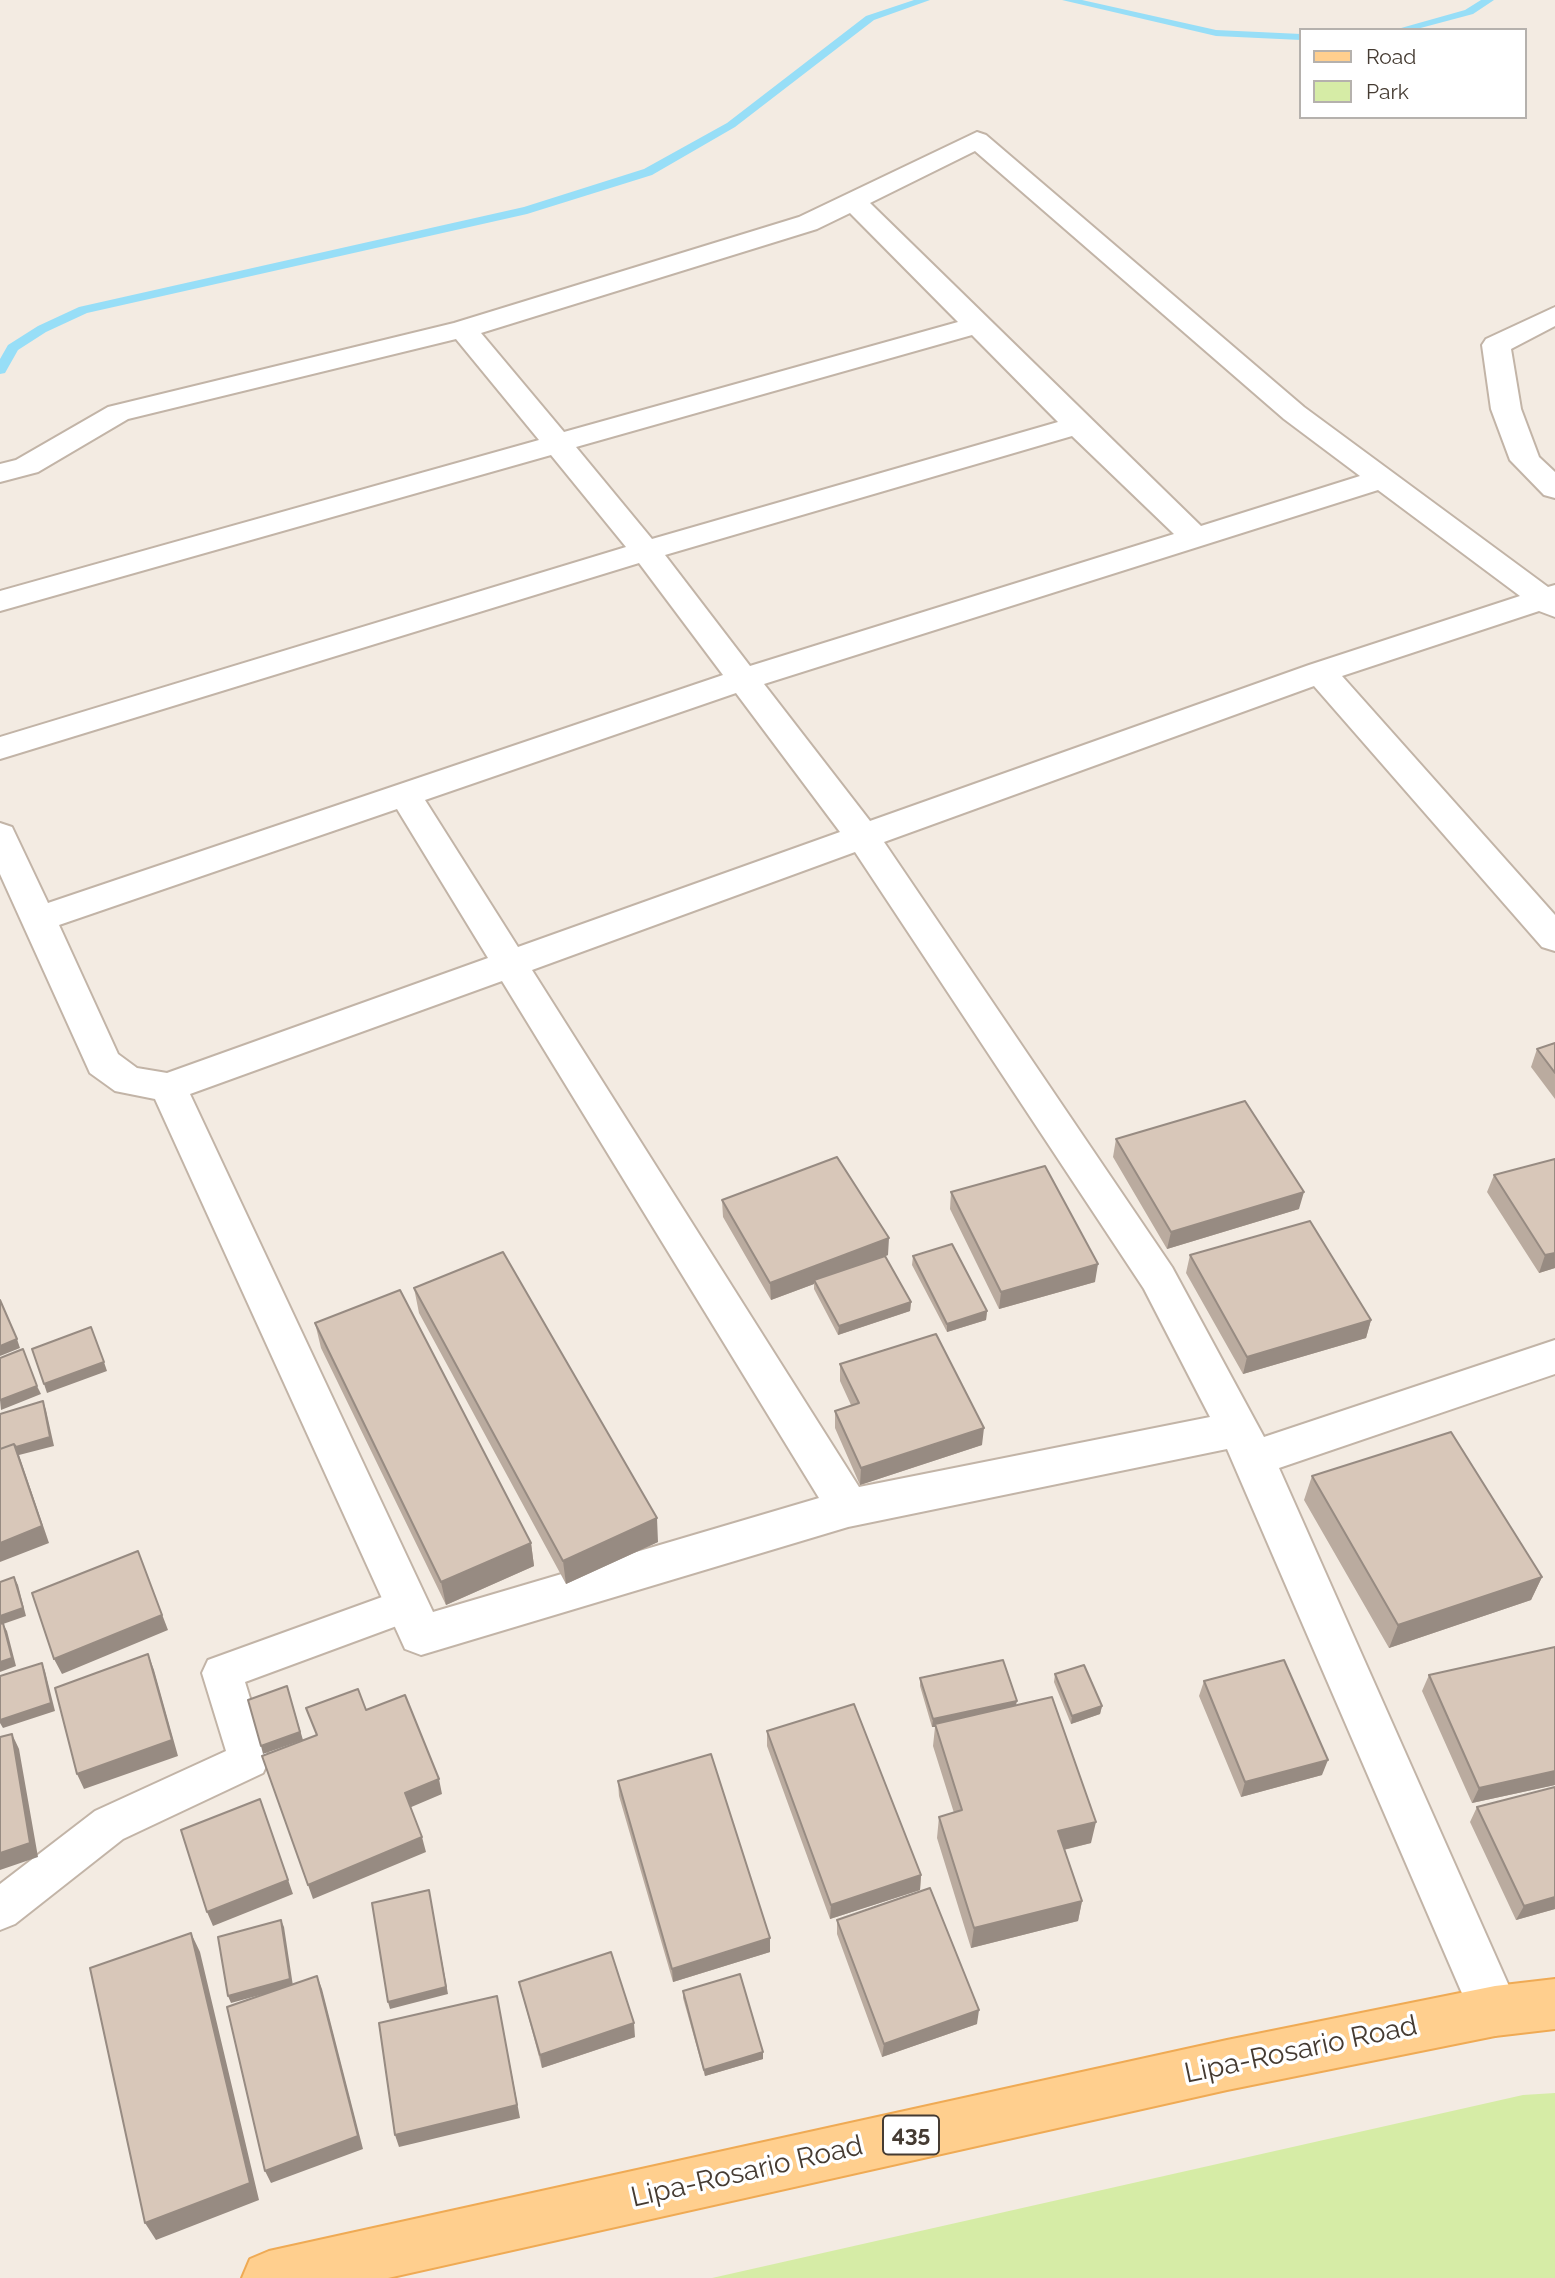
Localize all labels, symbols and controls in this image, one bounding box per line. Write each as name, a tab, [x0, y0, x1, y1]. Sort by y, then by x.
legend	[1300, 28, 1527, 119]
text: Road	[1366, 44, 1416, 69]
text: Park	[1366, 79, 1409, 104]
street label: Lipa-Rosario Road	[1182, 2009, 1420, 2091]
road number: 435	[883, 2116, 939, 2154]
street label: Lipa-Rosario Road	[628, 2129, 866, 2215]

